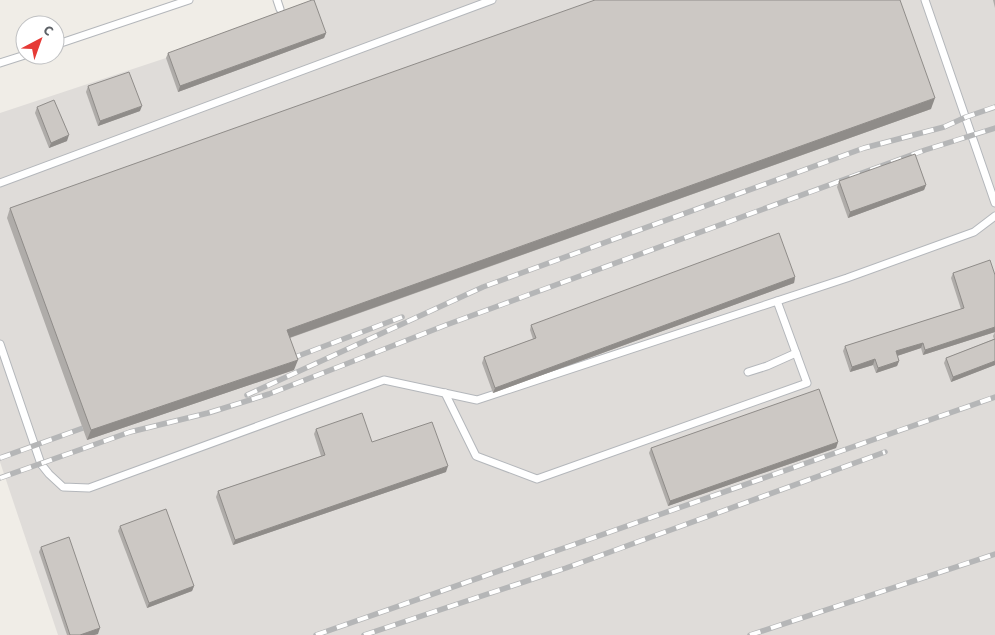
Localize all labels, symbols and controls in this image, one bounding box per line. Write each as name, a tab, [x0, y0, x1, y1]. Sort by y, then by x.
north arrow	[15, 15, 65, 65]
text: С	[38, 21, 58, 41]

